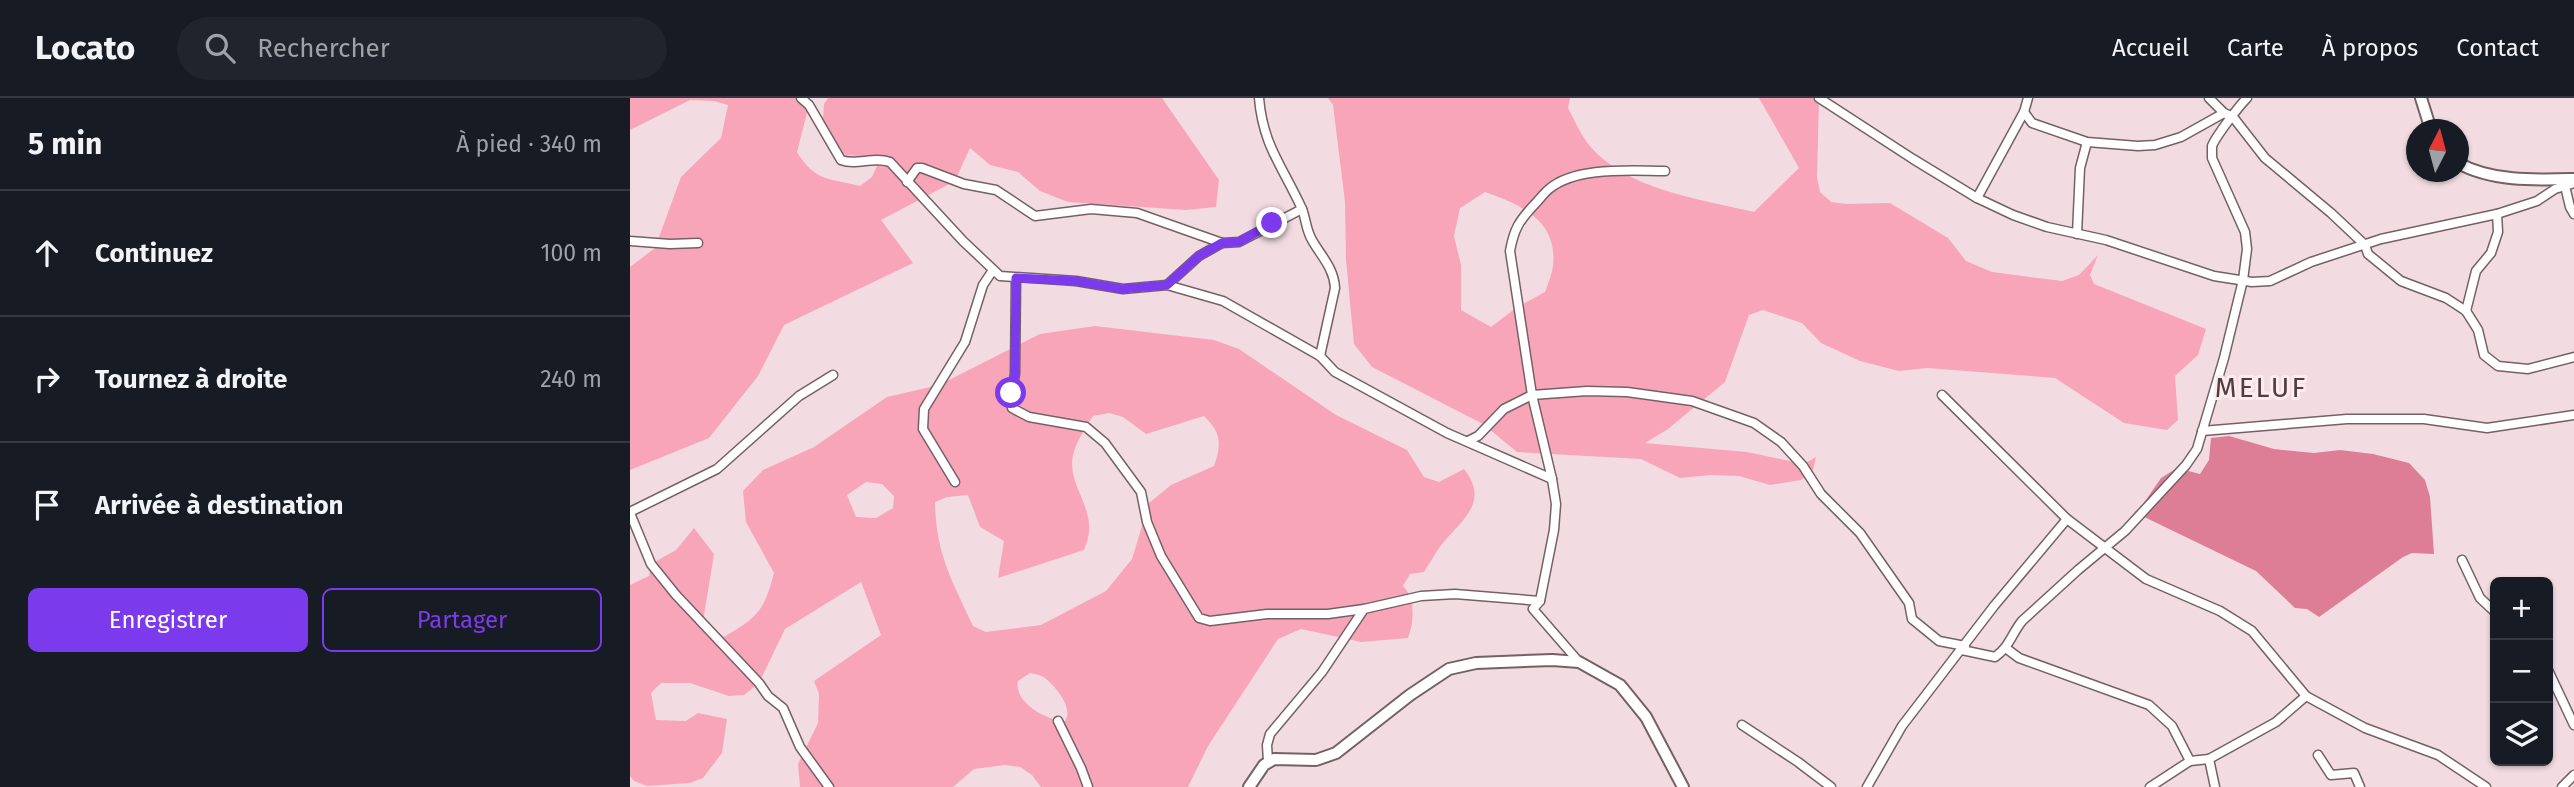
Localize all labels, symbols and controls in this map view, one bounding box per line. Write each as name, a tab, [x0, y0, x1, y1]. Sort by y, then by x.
search box	[177, 17, 667, 80]
text: Locato	[35, 28, 135, 68]
icon: search	[201, 29, 239, 67]
text: Rechercher	[257, 33, 390, 64]
text: Accueil	[2112, 34, 2189, 62]
text: Carte	[2227, 34, 2284, 62]
text: À propos	[2322, 34, 2418, 62]
text: Contact	[2456, 34, 2539, 62]
north arrow	[2406, 119, 2469, 182]
text: 5 min	[28, 126, 102, 162]
text: À pied · 340 m	[456, 130, 602, 158]
route end	[1256, 207, 1287, 238]
icon: ahead	[28, 234, 66, 272]
text: Continuez	[95, 238, 213, 269]
text: 100 m	[541, 239, 602, 267]
icon: right	[28, 360, 66, 398]
text: Tournez à droite	[95, 364, 287, 395]
text: 240 m	[540, 365, 602, 393]
district label: MELUF	[2215, 371, 2307, 404]
route start	[995, 377, 1026, 408]
icon: arrive	[28, 486, 66, 524]
text: Arrivée à destination	[95, 490, 344, 521]
map controls	[2490, 577, 2553, 766]
button: +	[2490, 577, 2553, 640]
button: Enregistrer	[28, 588, 308, 652]
button: Partager	[322, 588, 602, 652]
button: −	[2490, 640, 2553, 703]
button: layers	[2490, 703, 2553, 766]

